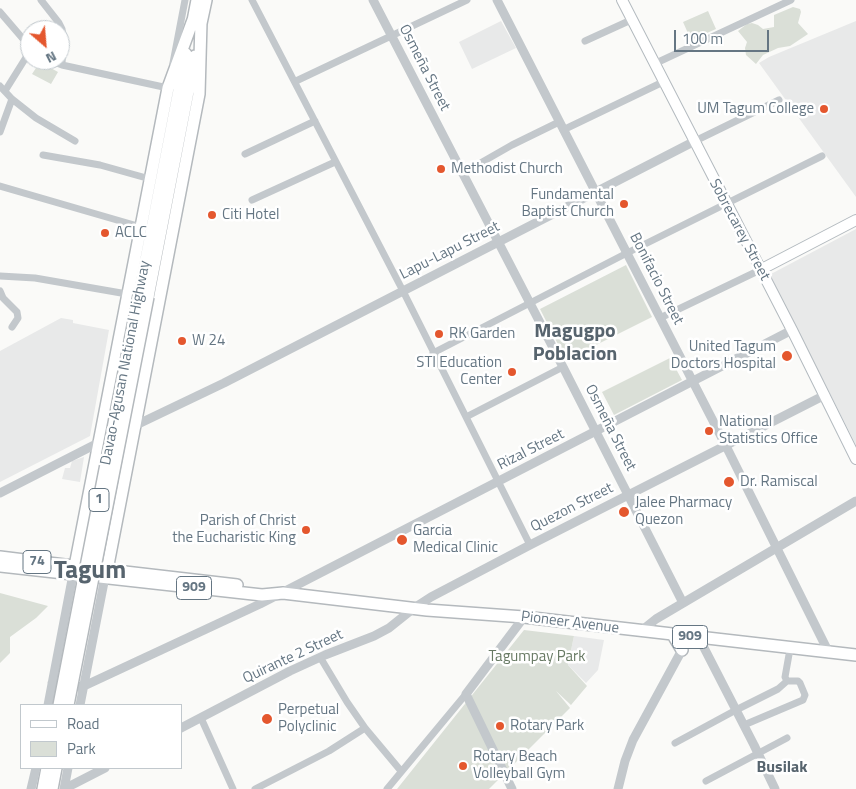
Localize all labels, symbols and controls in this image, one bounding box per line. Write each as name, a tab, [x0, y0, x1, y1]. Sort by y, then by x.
north arrow	[20, 20, 70, 70]
scale bar	[676, 20, 771, 52]
street label: Osmeña Street	[395, 22, 453, 114]
text: 100 m	[682, 27, 723, 50]
text: N	[43, 46, 61, 69]
place label: UM Tagum College	[697, 100, 814, 118]
marker: UM Tagum College	[818, 103, 830, 115]
place label: Methodist Church	[451, 160, 563, 178]
marker: Methodist Church	[435, 163, 447, 175]
street label: Sobrecarey Street	[705, 176, 773, 284]
place label: Fundamental Baptist Church	[521, 186, 614, 221]
marker: Fundamental Baptist Church	[618, 198, 630, 210]
place label: Citi Hotel	[222, 206, 280, 224]
marker: Citi Hotel	[206, 209, 218, 221]
street label: Lapu-Lapu Street	[397, 218, 503, 284]
place label: ACLC	[115, 224, 147, 242]
marker: ACLC	[99, 227, 111, 239]
street label: Bonifacio Street	[625, 230, 687, 328]
street label: Davao-Agusan National Highway	[97, 259, 155, 467]
district label: Magugpo Poblacion	[533, 320, 617, 367]
place label: RK Garden	[449, 325, 515, 343]
marker: RK Garden	[433, 328, 445, 340]
place label: W 24	[192, 332, 225, 350]
marker: W 24	[176, 335, 188, 347]
place label: United Tagum Doctors Hospital	[671, 338, 776, 373]
marker: United Tagum Doctors Hospital	[780, 349, 794, 363]
place label: STI Education Center	[416, 354, 502, 389]
marker: STI Education Center	[506, 366, 518, 378]
street label: Osmeña Street	[581, 382, 639, 474]
place label: National Statistics Office	[719, 413, 818, 448]
marker: National Statistics Office	[703, 425, 715, 437]
street label: Rizal Street	[495, 426, 567, 474]
place label: Dr. Ramiscal	[740, 473, 818, 491]
marker: Dr. Ramiscal	[722, 475, 736, 489]
street label: Quezon Street	[528, 480, 616, 536]
road number: 1	[89, 488, 109, 512]
place label: Jalee Pharmacy Quezon	[635, 494, 732, 529]
marker: Jalee Pharmacy Quezon	[617, 505, 631, 519]
place label: Parish of Christ the Eucharistic King	[172, 512, 296, 547]
place label: Garcia Medical Clinic	[413, 522, 498, 557]
marker: Parish of Christ the Eucharistic King	[300, 524, 312, 536]
marker: Garcia Medical Clinic	[395, 533, 409, 547]
road number: 74	[23, 550, 51, 574]
district label: Tagum	[54, 557, 126, 587]
road number: 909	[176, 576, 212, 600]
street label: Pioneer Avenue	[520, 608, 620, 638]
street label: Quirante 2 Street	[240, 626, 346, 688]
road number: 909	[672, 626, 708, 649]
park label: Tagumpay Park	[489, 648, 585, 666]
place label: Perpetual Polyclinic	[278, 701, 339, 736]
legend	[20, 704, 182, 769]
text: Road	[67, 712, 99, 735]
marker: Perpetual Polyclinic	[260, 712, 274, 726]
place label: Rotary Park	[510, 717, 584, 735]
marker: Rotary Park	[494, 720, 506, 732]
text: Park	[67, 737, 96, 760]
place label: Rotary Beach Volleyball Gym	[473, 748, 565, 783]
district label: Busilak	[756, 758, 808, 778]
marker: Rotary Beach Volleyball Gym	[457, 760, 469, 772]

